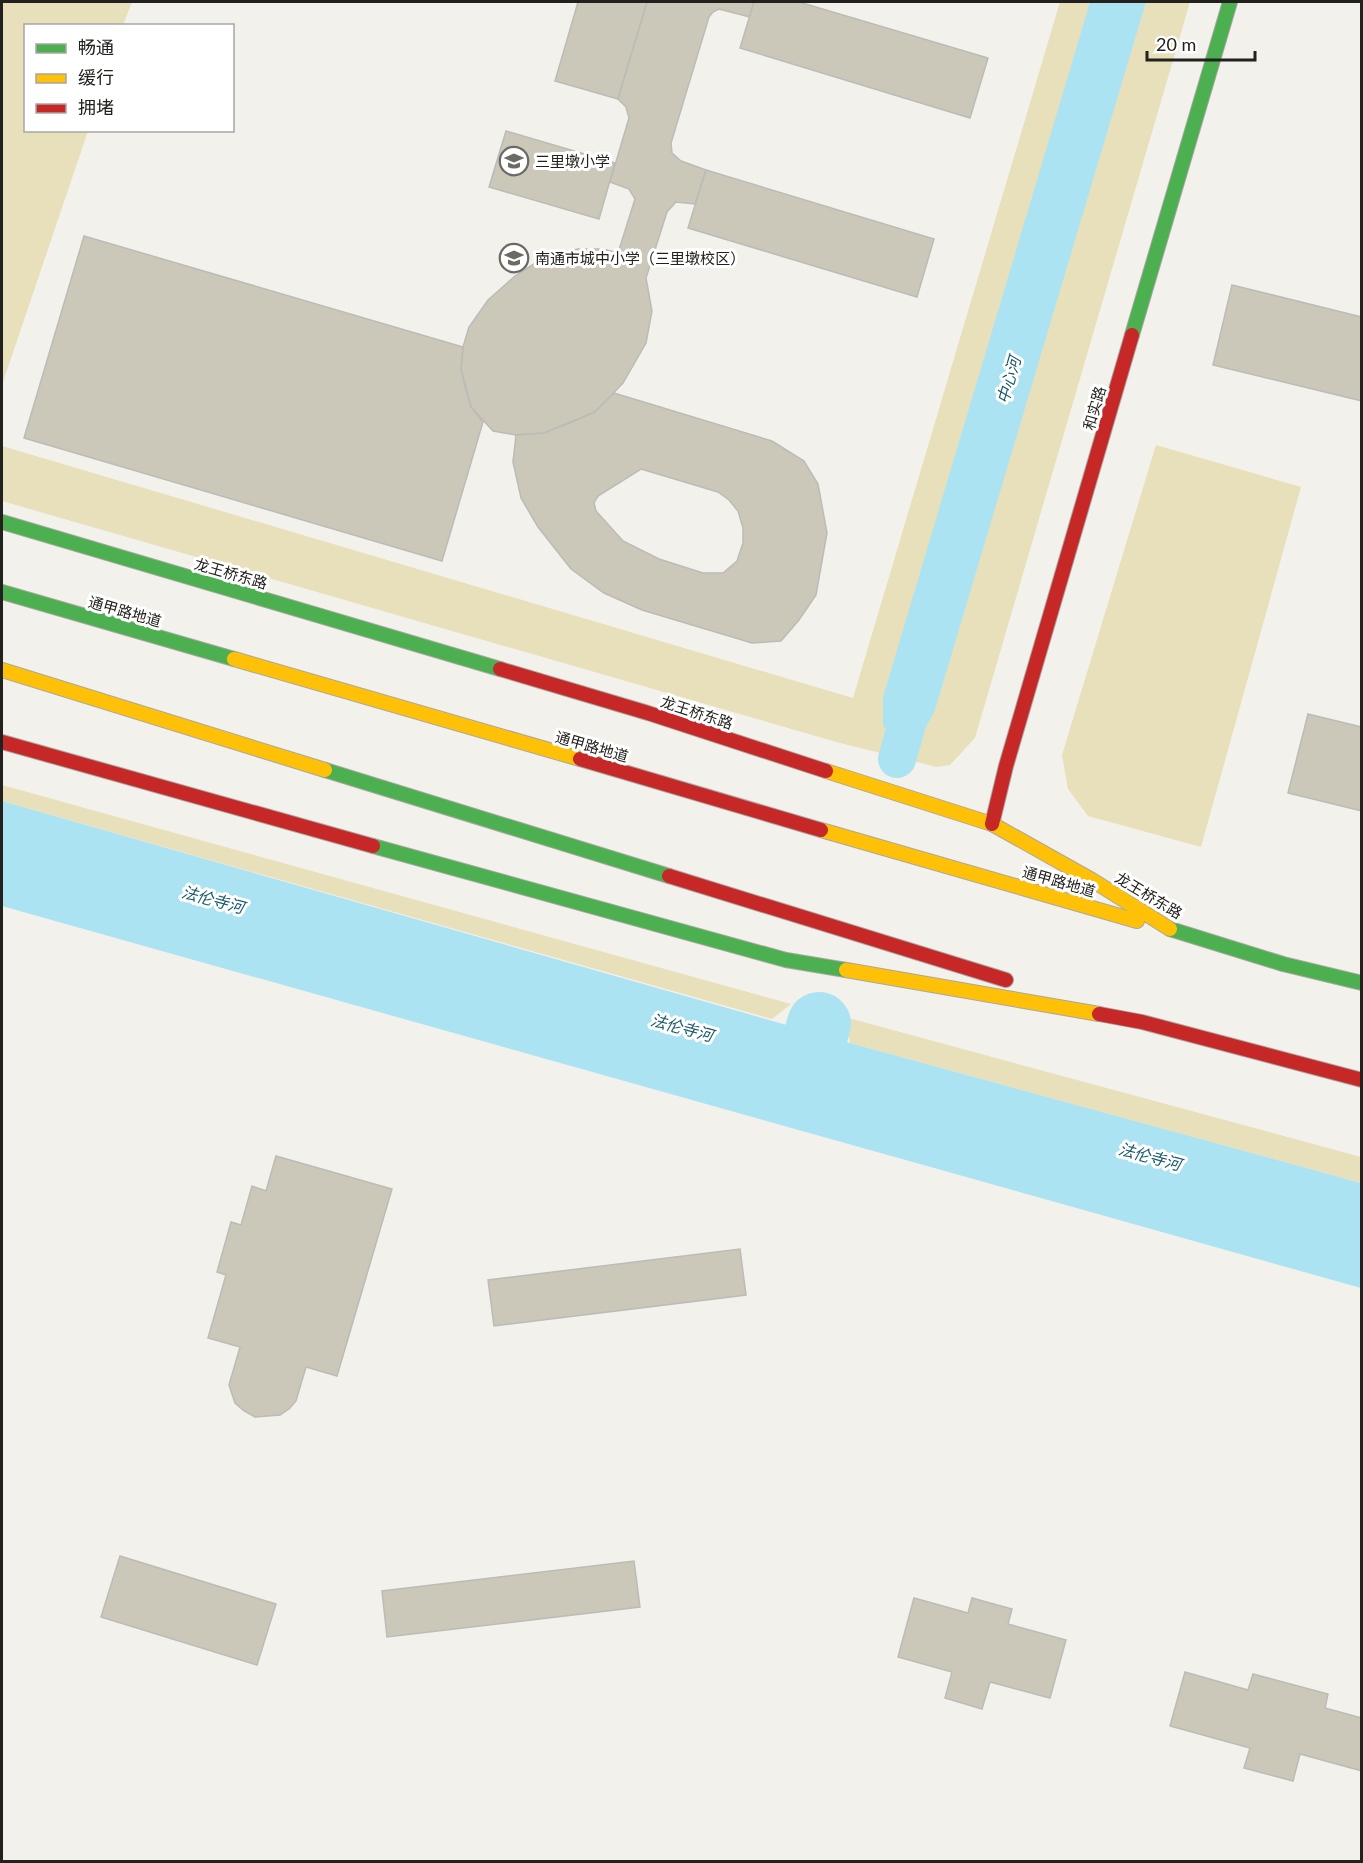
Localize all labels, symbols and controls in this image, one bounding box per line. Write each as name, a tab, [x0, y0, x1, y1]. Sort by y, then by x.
legend	[24, 24, 234, 132]
scale bar	[1147, 24, 1255, 62]
text: 20 m	[1156, 33, 1196, 55]
text: 畅通	[78, 36, 114, 58]
text: 缓行	[78, 66, 114, 88]
text: 拥堵	[78, 96, 114, 118]
school or university icon: 三里墩小学	[498, 145, 530, 177]
place label: 三里墩小学	[535, 152, 610, 170]
school or university icon: 南通市城中小学（三里墩校区）	[498, 242, 530, 274]
place label: 南通市城中小学（三里墩校区）	[535, 249, 745, 267]
water label: 中心河	[992, 351, 1025, 406]
street label: 和实路	[1079, 384, 1109, 432]
street label: 龙王桥东路	[192, 554, 270, 592]
street label: 通甲路地道	[86, 592, 164, 630]
street label: 龙王桥东路	[659, 692, 735, 732]
street label: 通甲路地道	[553, 727, 631, 765]
street label: 通甲路地道	[1020, 862, 1098, 900]
street label: 龙王桥东路	[1112, 868, 1186, 922]
water label: 法伦寺河	[180, 882, 249, 917]
water label: 法伦寺河	[649, 1010, 718, 1045]
water label: 法伦寺河	[1117, 1139, 1186, 1174]

